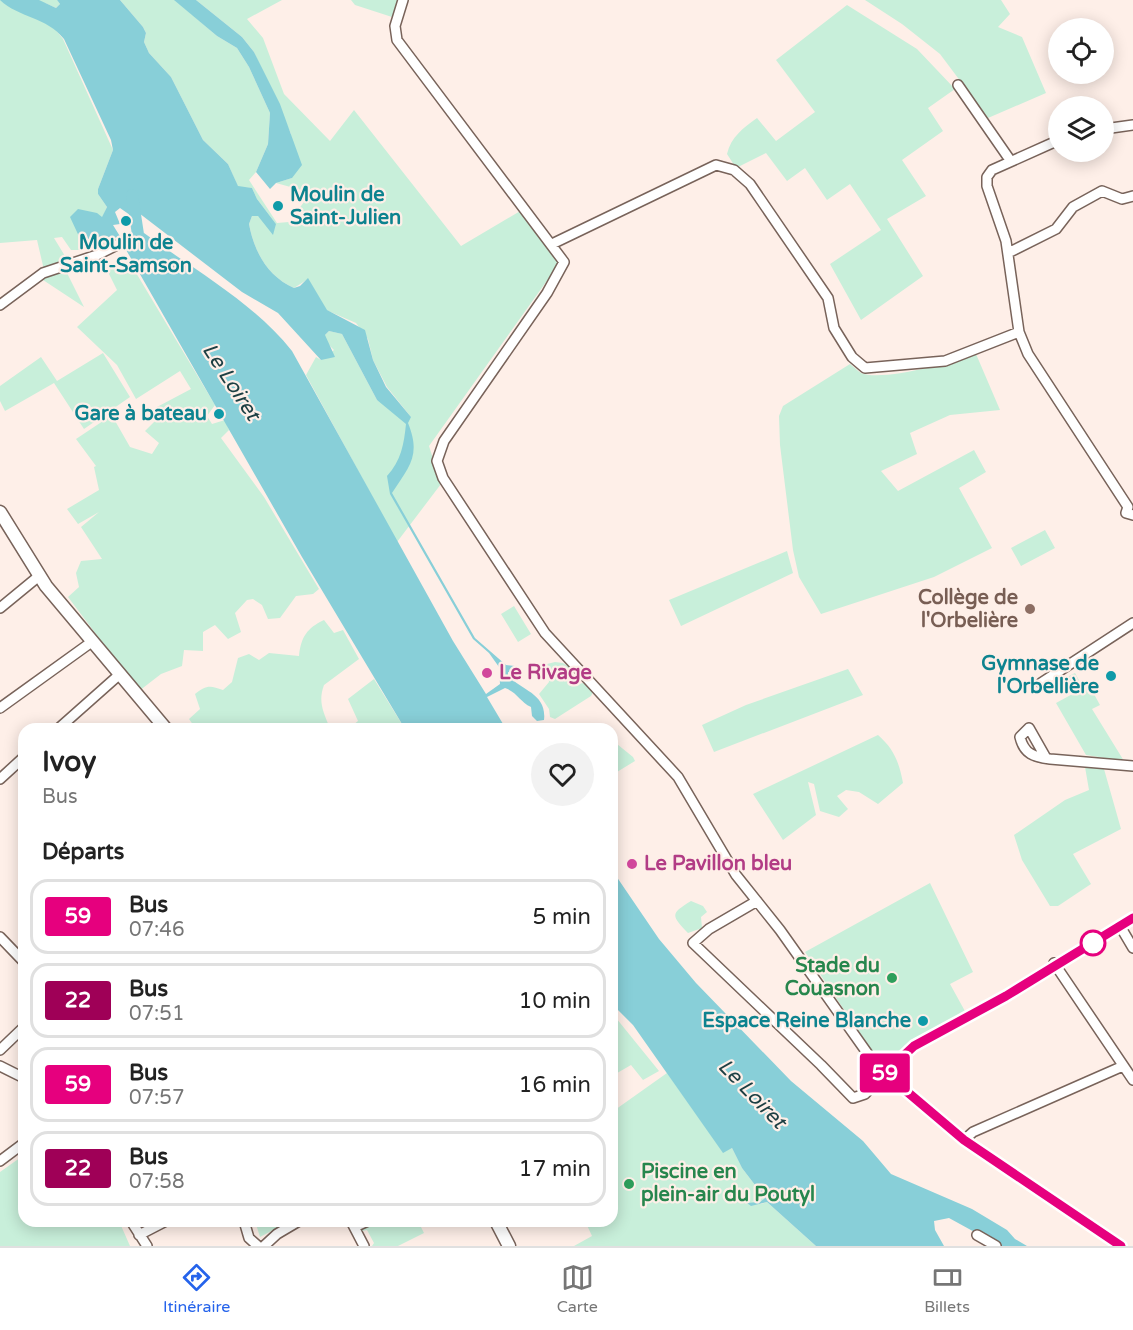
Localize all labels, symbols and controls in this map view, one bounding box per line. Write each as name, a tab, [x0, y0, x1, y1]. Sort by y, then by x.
map controls	[1048, 18, 1114, 162]
button: locate	[1048, 18, 1114, 84]
button: layers	[1048, 96, 1114, 162]
place label: Moulin de Saint-Julien	[290, 183, 401, 230]
marker: Moulin de Saint-Julien	[271, 199, 285, 213]
marker: Moulin de Saint-Samson	[119, 214, 133, 228]
place label: Moulin de Saint-Samson	[60, 231, 192, 278]
water label: Le Loiret	[197, 339, 266, 427]
place label: Gare à bateau	[75, 402, 207, 426]
marker: Gare à bateau	[212, 407, 226, 421]
place label: Collège de l'Orbelière	[918, 586, 1018, 633]
marker: Collège de l'Orbelière	[1023, 602, 1037, 616]
place label: Gymnase de l'Orbellière	[981, 652, 1099, 699]
place label: Le Rivage	[499, 661, 592, 685]
marker: Le Rivage	[480, 666, 494, 680]
marker: Gymnase de l'Orbellière	[1104, 669, 1118, 683]
button: heart	[531, 743, 594, 806]
text: Ivoy	[42, 745, 96, 779]
text: Bus	[42, 785, 78, 809]
text: Départs	[42, 839, 124, 865]
place label: Le Pavillon bleu	[644, 852, 792, 876]
marker: Le Pavillon bleu	[625, 857, 639, 871]
text: Bus	[129, 892, 168, 918]
text: 59	[65, 904, 91, 929]
text: 5 min	[532, 904, 591, 930]
text: 07:46	[129, 918, 184, 942]
unlabelled marker	[1080, 930, 1106, 956]
place label: Stade du Couasnon	[785, 954, 880, 1001]
marker: Stade du Couasnon	[885, 971, 899, 985]
text: Bus	[129, 976, 168, 1002]
text: 22	[65, 988, 91, 1013]
text: 10 min	[519, 988, 591, 1014]
text: 07:51	[129, 1002, 184, 1026]
place label: Espace Reine Blanche	[702, 1009, 911, 1033]
marker: Espace Reine Blanche	[916, 1014, 930, 1028]
water label: Le Loiret	[713, 1054, 793, 1135]
line badge: 59	[858, 1054, 912, 1092]
text: Bus	[129, 1060, 168, 1086]
text: 59	[872, 1061, 898, 1086]
text: 59	[65, 1072, 91, 1097]
text: 16 min	[519, 1072, 591, 1098]
text: 07:57	[129, 1086, 184, 1110]
text: Bus	[129, 1144, 168, 1170]
text: 22	[65, 1156, 91, 1181]
text: 17 min	[519, 1156, 591, 1182]
place label: Piscine en plein-air du Poutyl	[641, 1160, 815, 1207]
text: 07:58	[129, 1170, 184, 1194]
marker: Piscine en plein-air du Poutyl	[622, 1177, 636, 1191]
tab: Itinéraire	[163, 1261, 230, 1317]
tab: Carte	[557, 1261, 598, 1317]
tab: Billets	[924, 1261, 970, 1317]

